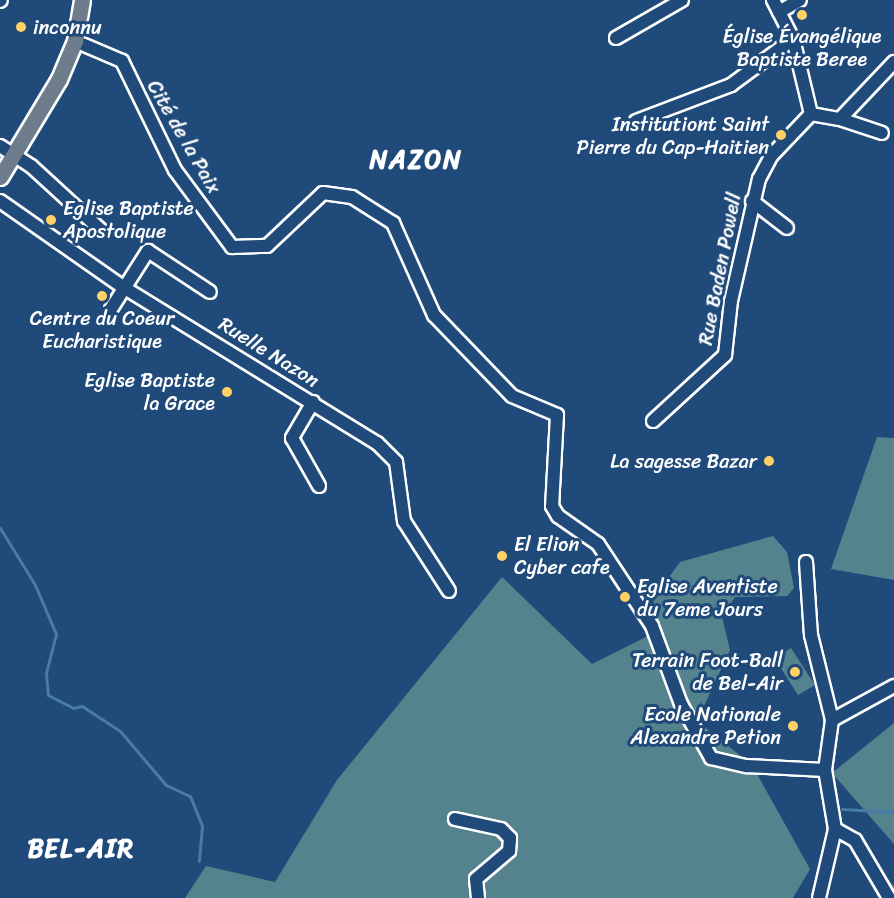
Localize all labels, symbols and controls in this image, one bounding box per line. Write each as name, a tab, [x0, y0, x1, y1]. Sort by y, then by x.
marker: Église Évangélique Baptiste Beree	[795, 8, 809, 22]
place label: inconnu	[33, 15, 102, 39]
marker: inconnu	[14, 20, 28, 34]
place label: Église Évangélique Baptiste Beree	[722, 24, 882, 71]
street label: Cité de la Paix	[142, 76, 226, 198]
place label: Institutiont Saint Pierre du Cap-Haitien	[576, 112, 769, 159]
marker: Institutiont Saint Pierre du Cap-Haitien	[774, 128, 788, 142]
district label: NAZON	[370, 144, 462, 176]
street label: Rue Baden Powell	[693, 190, 747, 348]
place label: Eglise Baptiste Apostolique	[63, 196, 193, 243]
marker: Eglise Baptiste Apostolique	[44, 213, 58, 227]
marker: Centre du Coeur Eucharistique	[95, 289, 109, 303]
place label: Centre du Coeur Eucharistique	[30, 306, 174, 353]
street label: Ruelle Nazon	[214, 312, 324, 392]
place label: Eglise Baptiste la Grace	[85, 368, 215, 415]
marker: Eglise Baptiste la Grace	[220, 385, 234, 399]
place label: La sagesse Bazar	[610, 449, 757, 473]
marker: La sagesse Bazar	[762, 454, 776, 468]
place label: El Elion Cyber cafe	[514, 532, 610, 579]
marker: El Elion Cyber cafe	[495, 549, 509, 563]
place label: Eglise Aventiste du 7eme Jours	[637, 574, 778, 621]
marker: Eglise Aventiste du 7eme Jours	[618, 590, 632, 604]
place label: Terrain Foot-Ball de Bel-Air	[632, 648, 783, 695]
marker: Terrain Foot-Ball de Bel-Air	[788, 665, 802, 679]
place label: Ecole Nationale Alexandre Petion	[630, 702, 781, 749]
marker: Ecole Nationale Alexandre Petion	[786, 719, 800, 733]
district label: BEL-AIR	[29, 833, 133, 865]

